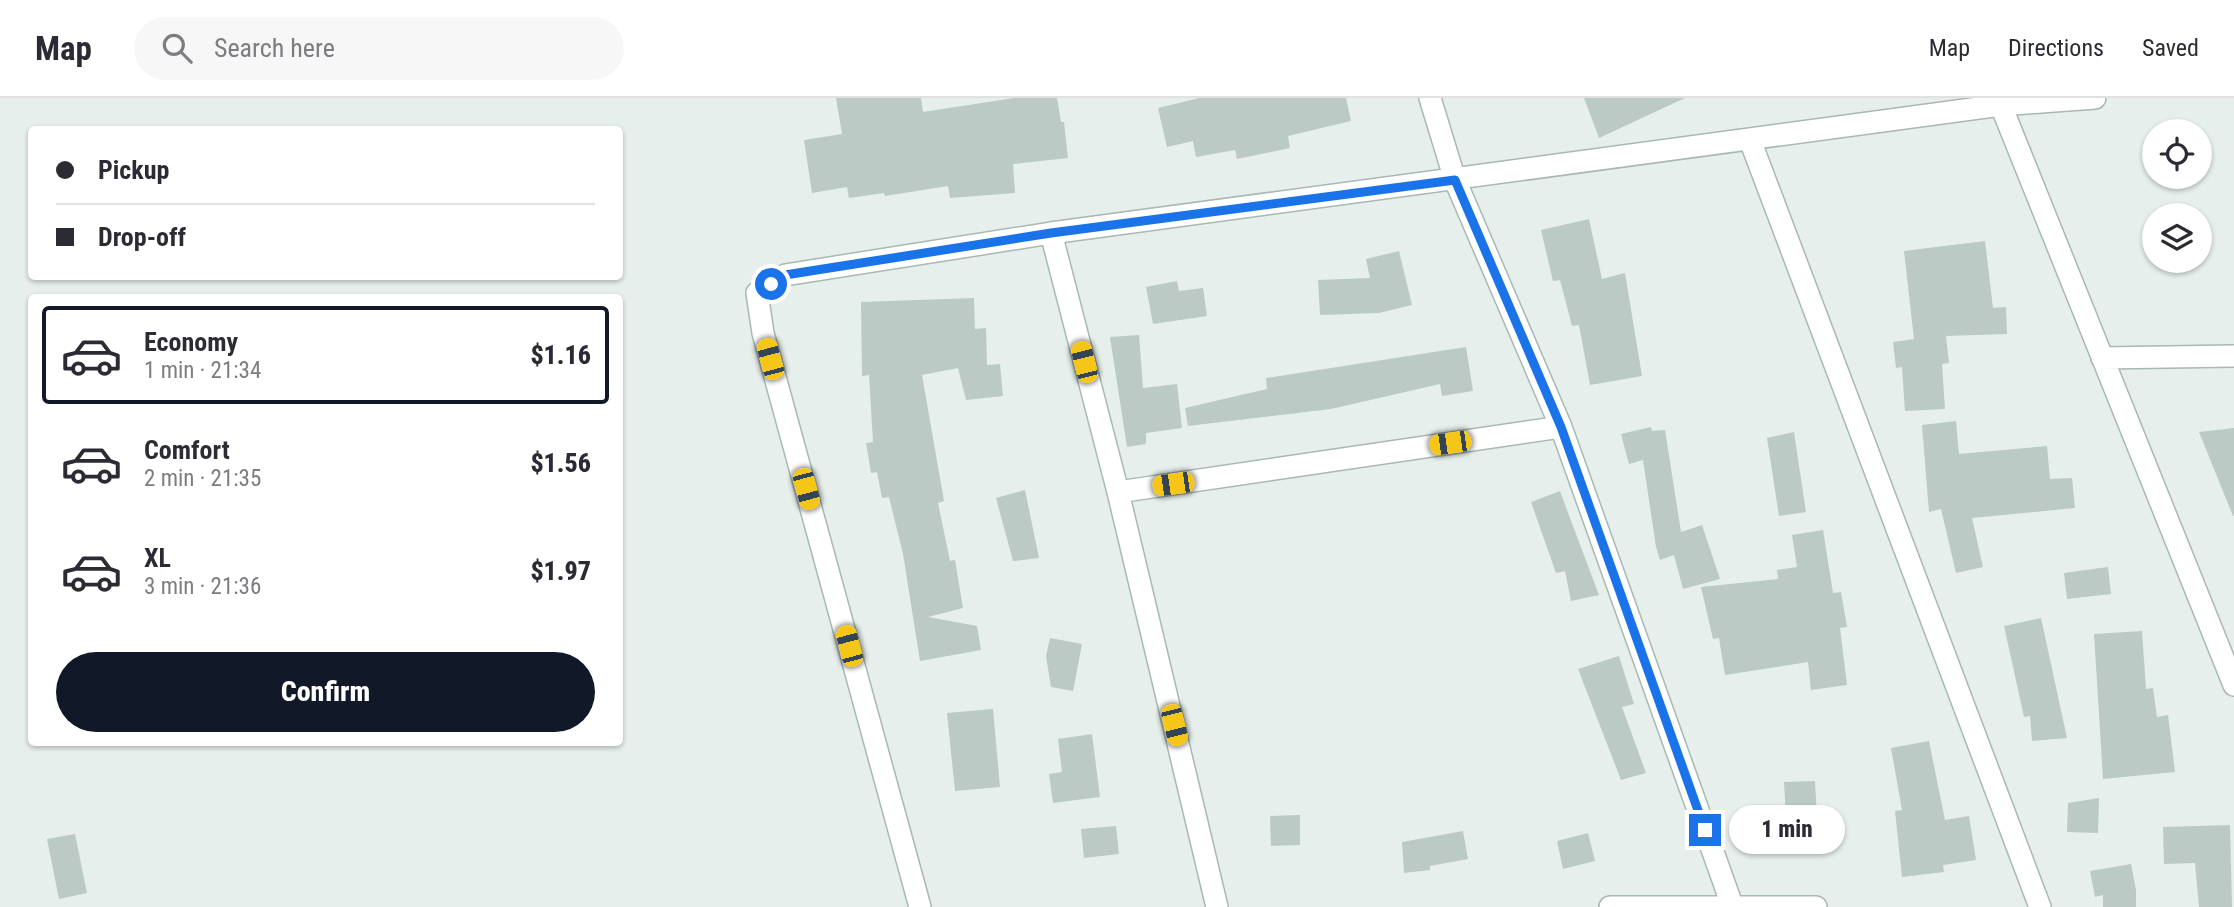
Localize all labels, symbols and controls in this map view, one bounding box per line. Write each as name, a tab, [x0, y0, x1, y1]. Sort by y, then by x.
search box	[134, 17, 624, 80]
text: Map	[35, 29, 92, 68]
icon: search	[158, 29, 196, 67]
text: Search here	[214, 33, 335, 63]
text: Map	[1929, 34, 1970, 62]
text: Directions	[2008, 34, 2104, 62]
text: Saved	[2142, 34, 2199, 62]
map controls	[2142, 119, 2212, 273]
button: locate	[2142, 119, 2212, 189]
text: Pickup	[98, 155, 169, 185]
button: layers	[2142, 203, 2212, 273]
text: Drop-off	[98, 222, 186, 252]
route start	[755, 268, 787, 300]
icon: car	[60, 324, 123, 387]
text: Economy	[144, 327, 238, 357]
car	[755, 336, 786, 382]
car	[1069, 339, 1100, 385]
text: $1.16	[530, 340, 591, 370]
text: 1 min · 21:34	[144, 357, 261, 384]
car	[1428, 430, 1473, 456]
icon: car	[60, 432, 123, 495]
text: Comfort	[144, 435, 230, 465]
text: $1.56	[530, 448, 591, 478]
text: 2 min · 21:35	[144, 465, 261, 492]
car	[791, 466, 822, 512]
car	[1151, 471, 1196, 497]
icon: car	[60, 540, 123, 603]
text: XL	[144, 543, 171, 573]
text: $1.97	[530, 556, 591, 586]
text: 3 min · 21:36	[144, 573, 261, 600]
car	[834, 623, 865, 669]
button: Confirm	[56, 652, 595, 732]
car	[1159, 702, 1190, 748]
callout: 1 min	[1730, 806, 1845, 854]
route end	[1689, 814, 1721, 846]
text: 1 min	[1761, 816, 1813, 843]

